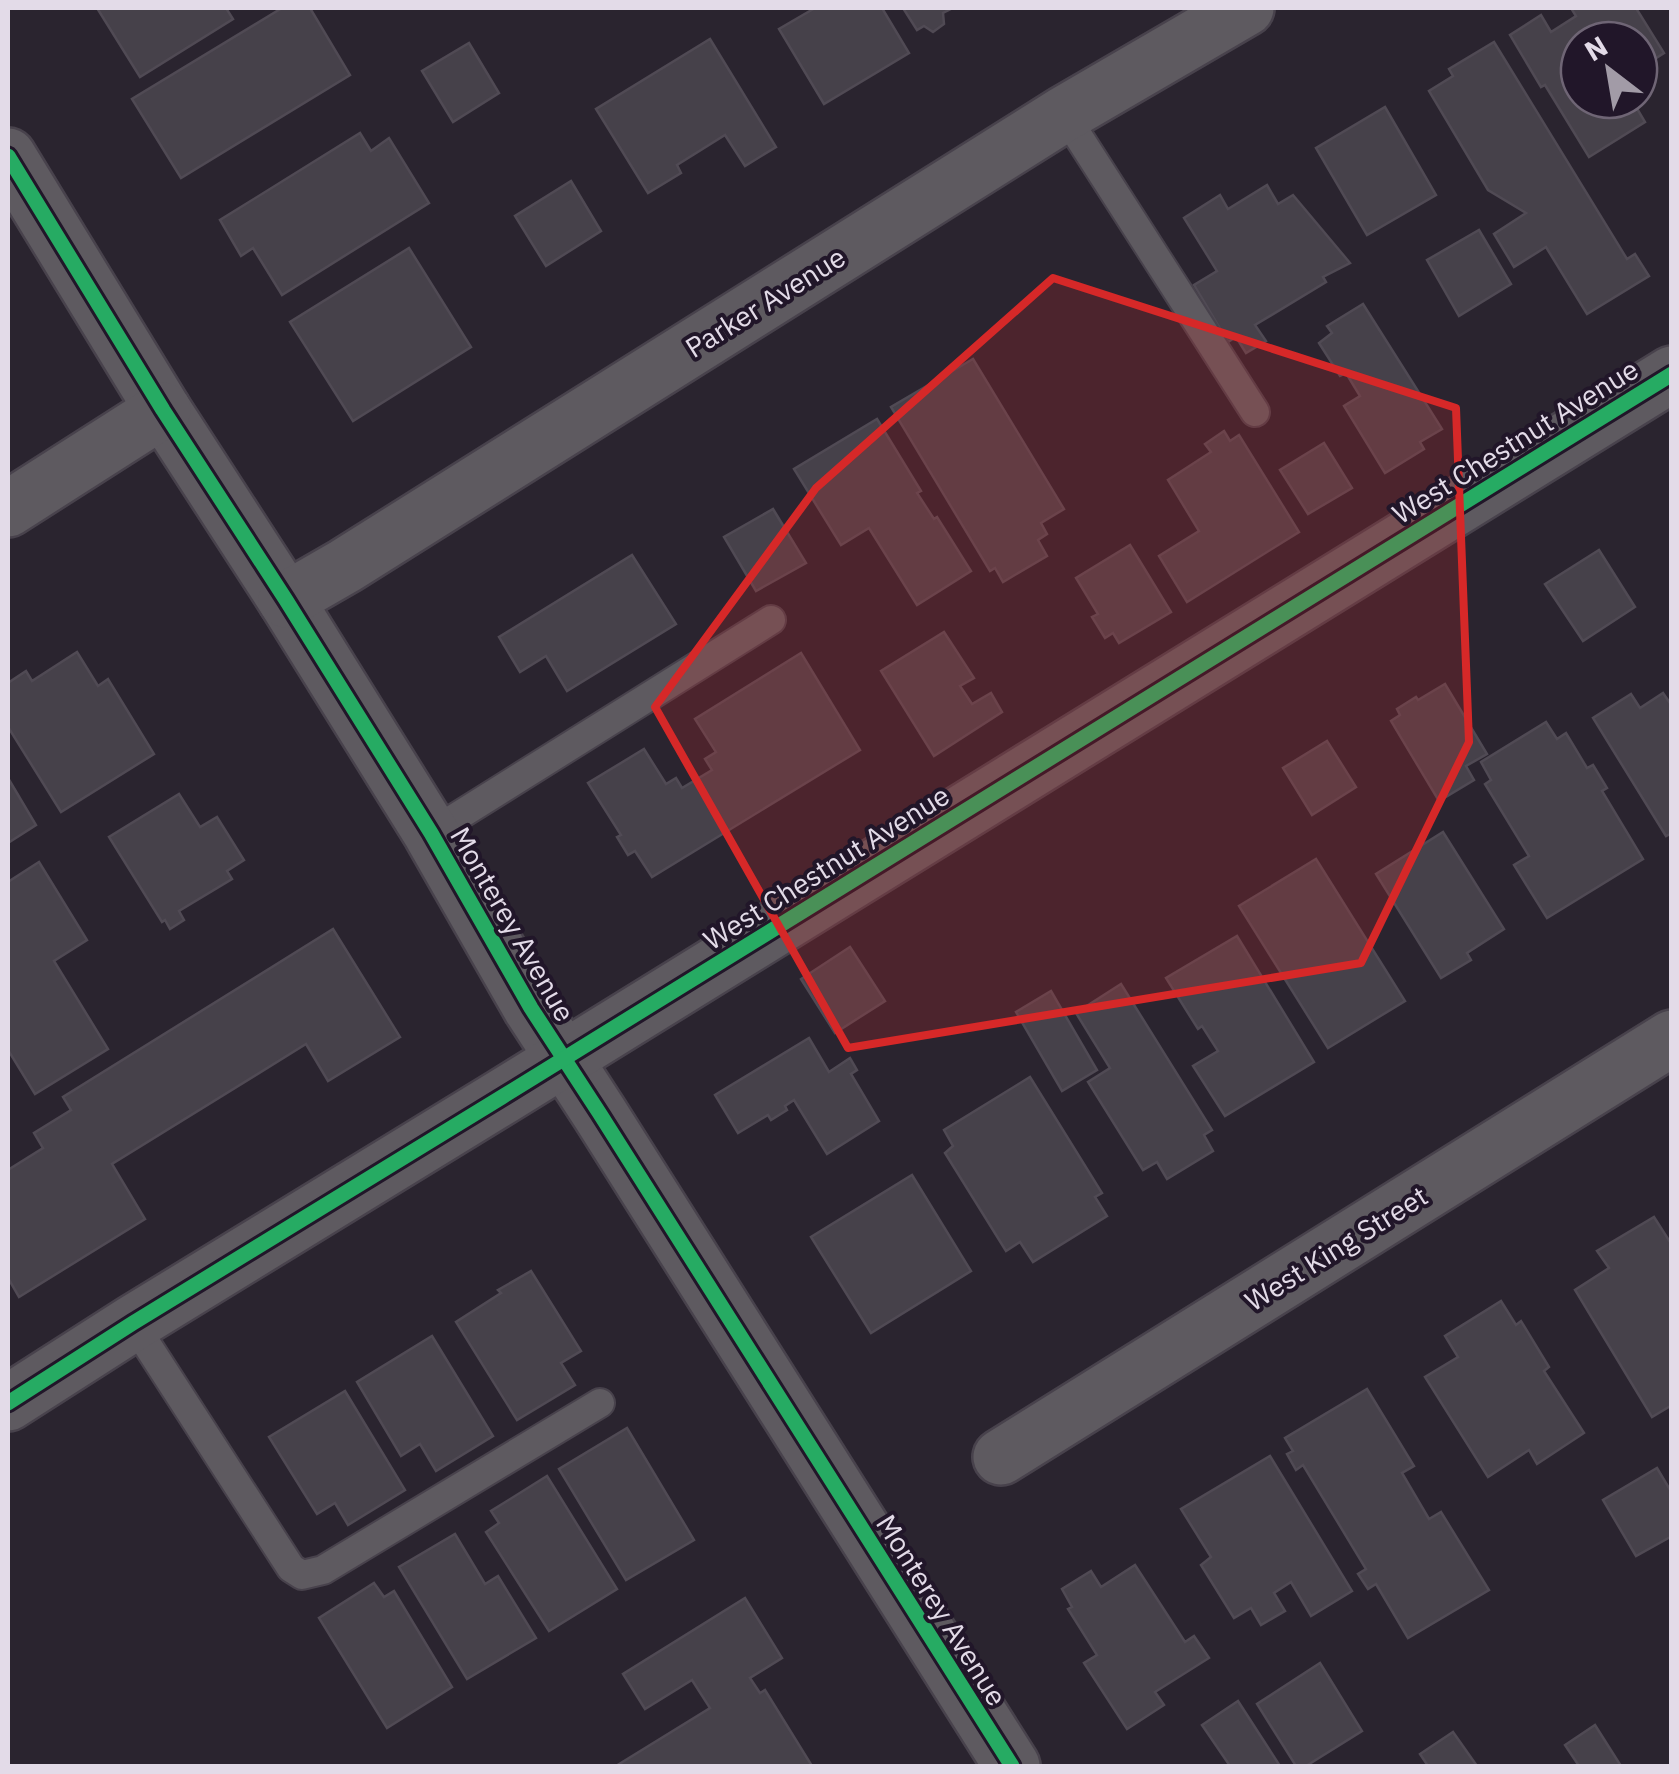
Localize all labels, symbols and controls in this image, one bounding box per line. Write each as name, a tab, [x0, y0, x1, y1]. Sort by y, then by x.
north arrow	[1559, 20, 1659, 120]
text: N	[1578, 27, 1614, 69]
street label: Parker Avenue	[678, 238, 852, 366]
street label: West Chestnut Avenue	[1385, 350, 1645, 532]
street label: West Chestnut Avenue	[696, 776, 956, 958]
street label: Monterey Avenue	[442, 820, 584, 1028]
street label: West King Street	[1238, 1177, 1434, 1319]
street label: Monterey Avenue	[868, 1507, 1016, 1713]

